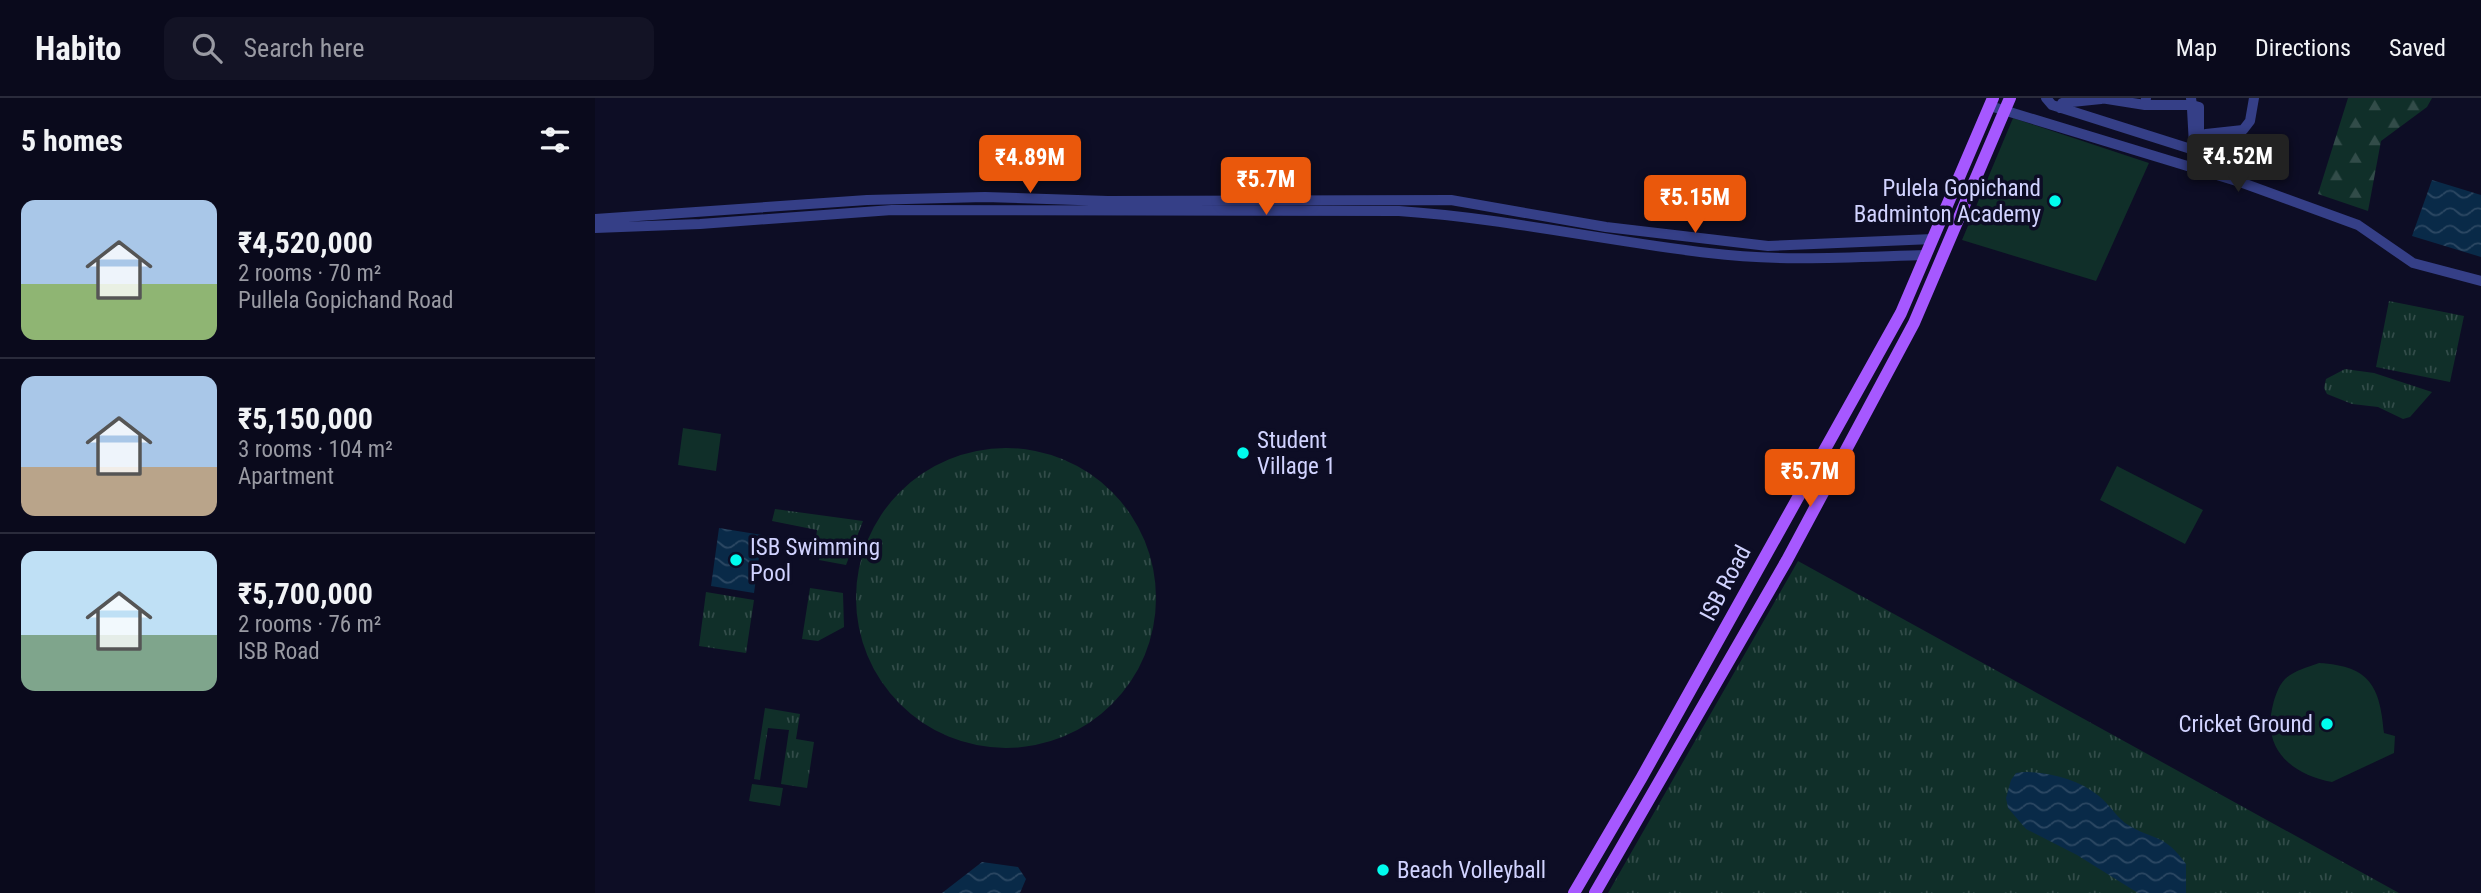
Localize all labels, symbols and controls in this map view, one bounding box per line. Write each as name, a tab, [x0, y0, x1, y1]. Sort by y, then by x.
search box	[164, 17, 654, 80]
text: Habito	[35, 29, 122, 68]
icon: search	[188, 29, 226, 67]
text: Search here	[244, 33, 364, 63]
text: Map	[2176, 34, 2217, 62]
text: Directions	[2255, 34, 2351, 62]
text: Saved	[2389, 34, 2446, 62]
icon: filters	[536, 121, 574, 159]
text: 5 homes	[21, 123, 123, 158]
pin: ₹4.52M	[2181, 134, 2295, 194]
pin: ₹4.89M	[973, 136, 1087, 195]
text: ₹4.52M	[2203, 143, 2273, 170]
text: ₹4.89M	[995, 144, 1065, 171]
pin: ₹5.7M	[1217, 158, 1315, 217]
text: ₹5.7M	[1237, 166, 1295, 193]
place label: Pulela Gopichand Badminton Academy	[1854, 175, 2041, 228]
pin: ₹5.15M	[1638, 176, 1752, 235]
text: ₹5.15M	[1660, 184, 1730, 211]
marker: Pulela Gopichand Badminton Academy	[2047, 193, 2063, 209]
text: ₹4,520,000	[238, 225, 373, 260]
icon: home	[77, 228, 161, 312]
text: 2 rooms · 70 m²	[238, 260, 381, 287]
text: Pullela Gopichand Road	[238, 287, 453, 314]
text: ₹5,150,000	[238, 401, 373, 436]
icon: home	[77, 404, 161, 488]
place label: Student Village 1	[1257, 427, 1336, 480]
text: 3 rooms · 104 m²	[238, 436, 393, 463]
marker: Student Village 1	[1235, 445, 1251, 461]
pin: ₹5.7M	[1761, 450, 1859, 509]
text: ₹5.7M	[1781, 458, 1839, 485]
text: Apartment	[238, 463, 334, 490]
place label: ISB Swimming Pool	[750, 534, 880, 587]
street label: ISB Road	[1694, 541, 1757, 626]
marker: ISB Swimming Pool	[728, 552, 744, 568]
text: ₹5,700,000	[238, 576, 373, 611]
icon: home	[77, 579, 161, 663]
text: 2 rooms · 76 m²	[238, 611, 381, 638]
text: ISB Road	[238, 638, 320, 665]
place label: Cricket Ground	[2178, 711, 2313, 738]
marker: Cricket Ground	[2319, 716, 2335, 732]
place label: Beach Volleyball	[1397, 857, 1546, 884]
marker: Beach Volleyball	[1375, 862, 1391, 878]

